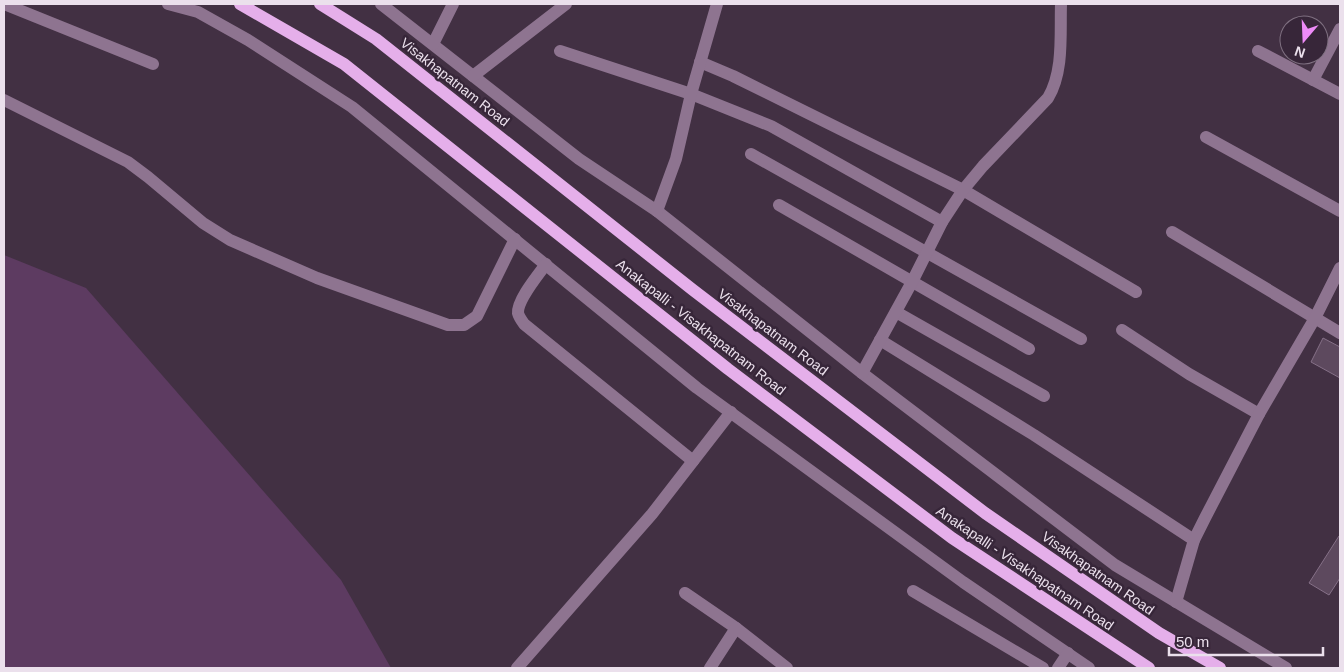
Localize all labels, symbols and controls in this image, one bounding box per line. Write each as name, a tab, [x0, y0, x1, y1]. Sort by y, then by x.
north arrow	[1279, 15, 1329, 65]
street label: Visakhapatnam Road	[397, 35, 513, 129]
text: N	[1292, 43, 1307, 62]
street label: Anakapalli - Visakhapatnam Road	[613, 256, 789, 398]
street label: Visakhapatnam Road	[715, 285, 831, 379]
street label: Anakapalli - Visakhapatnam Road	[933, 502, 1117, 634]
street label: Visakhapatnam Road	[1038, 528, 1158, 618]
scale bar	[1169, 624, 1323, 656]
text: 50 m	[1176, 633, 1209, 650]

